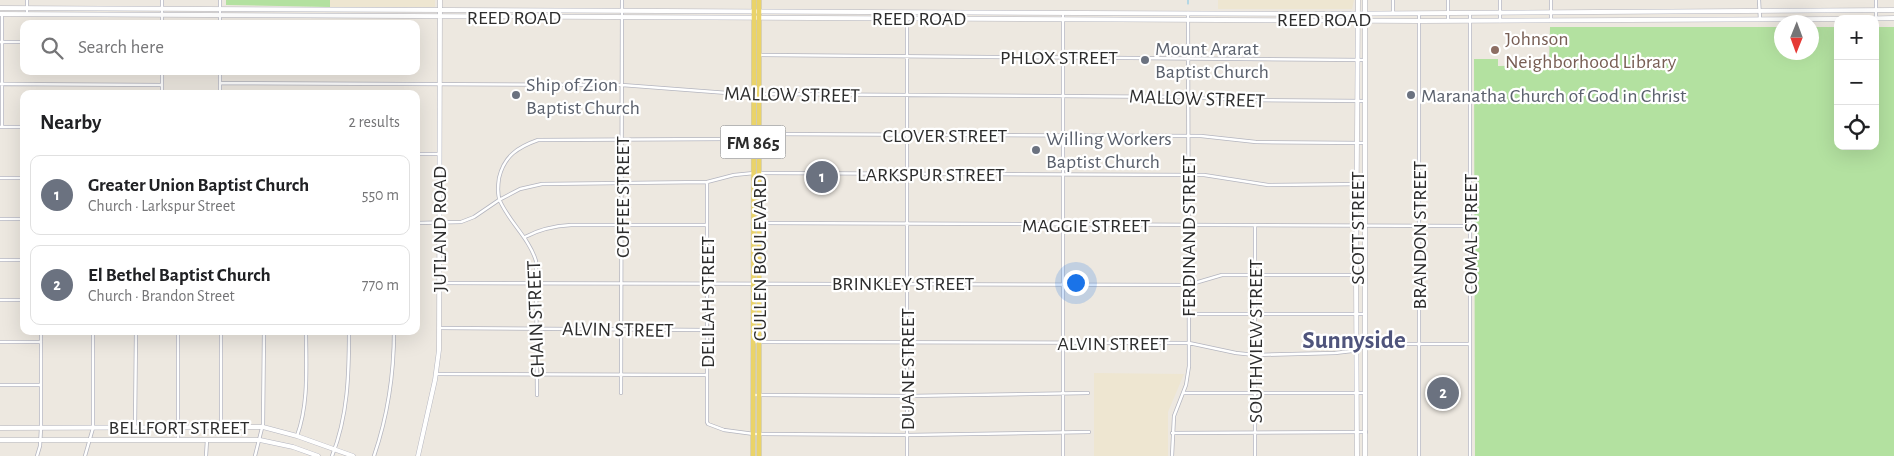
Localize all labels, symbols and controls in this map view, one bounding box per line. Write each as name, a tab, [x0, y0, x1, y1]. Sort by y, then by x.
street label: REED ROAD	[467, 8, 561, 28]
street label: REED ROAD	[872, 9, 966, 29]
street label: REED ROAD	[1277, 10, 1371, 30]
north arrow	[1774, 15, 1819, 60]
map controls	[1834, 15, 1879, 150]
button: +	[1834, 15, 1879, 60]
search box	[20, 20, 420, 75]
place label: Johnson Neighborhood Library	[1505, 29, 1677, 72]
icon: search	[38, 34, 66, 62]
text: Search here	[78, 38, 164, 57]
place label: Mount Ararat Baptist Church	[1155, 39, 1269, 82]
marker: Johnson Neighborhood Library	[1489, 44, 1501, 56]
street label: PHLOX STREET	[1000, 48, 1118, 68]
marker: Mount Ararat Baptist Church	[1139, 54, 1151, 66]
button: −	[1834, 60, 1879, 105]
place label: Ship of Zion Baptist Church	[526, 75, 640, 118]
street label: MALLOW STREET	[724, 84, 860, 106]
place label: Maranatha Church of God in Christ	[1421, 86, 1687, 106]
street label: MALLOW STREET	[1129, 87, 1265, 111]
marker: Ship of Zion Baptist Church	[510, 89, 522, 101]
marker: Maranatha Church of God in Christ	[1405, 89, 1417, 101]
button: locate	[1834, 105, 1879, 150]
text: Nearby	[40, 112, 101, 133]
text: 2 results	[348, 114, 400, 130]
road number: FM 865	[720, 125, 786, 158]
street label: CLOVER STREET	[883, 126, 1008, 146]
place label: Willing Workers Baptist Church	[1046, 129, 1172, 172]
street label: COFFEE STREET	[613, 136, 633, 258]
marker: Willing Workers Baptist Church	[1030, 144, 1042, 156]
street label: FERDINAND STREET	[1179, 155, 1199, 317]
pin: 1	[806, 158, 838, 196]
street label: BRANDON STREET	[1410, 160, 1430, 309]
street label: LARKSPUR STREET	[857, 165, 1005, 185]
street label: JUTLAND ROAD	[430, 166, 450, 292]
street label: SCOTT STREET	[1348, 171, 1368, 285]
street label: COMAL STREET	[1461, 173, 1481, 295]
street label: CULLEN BOULEVARD	[750, 175, 770, 341]
text: Greater Union Baptist Church	[88, 176, 309, 195]
text: 1	[54, 187, 60, 203]
text: 550 m	[362, 187, 399, 203]
text: Church · Larkspur Street	[88, 198, 235, 214]
street label: MAGGIE STREET	[1022, 216, 1150, 236]
street label: DELILAH STREET	[698, 236, 718, 368]
street label: SOUTHVIEW STREET	[1246, 259, 1266, 423]
street label: CHAIN STREET	[524, 260, 548, 378]
text: El Bethel Baptist Church	[88, 266, 271, 285]
your location	[1063, 270, 1089, 296]
street label: BRINKLEY STREET	[832, 274, 975, 294]
text: 2	[53, 277, 61, 293]
text: 770 m	[362, 277, 399, 293]
text: Church · Brandon Street	[88, 288, 235, 304]
street label: DUANE STREET	[898, 308, 918, 430]
street label: ALVIN STREET	[562, 319, 674, 341]
district label: Sunnyside	[1302, 328, 1406, 353]
street label: ALVIN STREET	[1057, 334, 1169, 354]
pin: 2	[1427, 374, 1459, 412]
street label: BELLFORT STREET	[109, 418, 250, 438]

